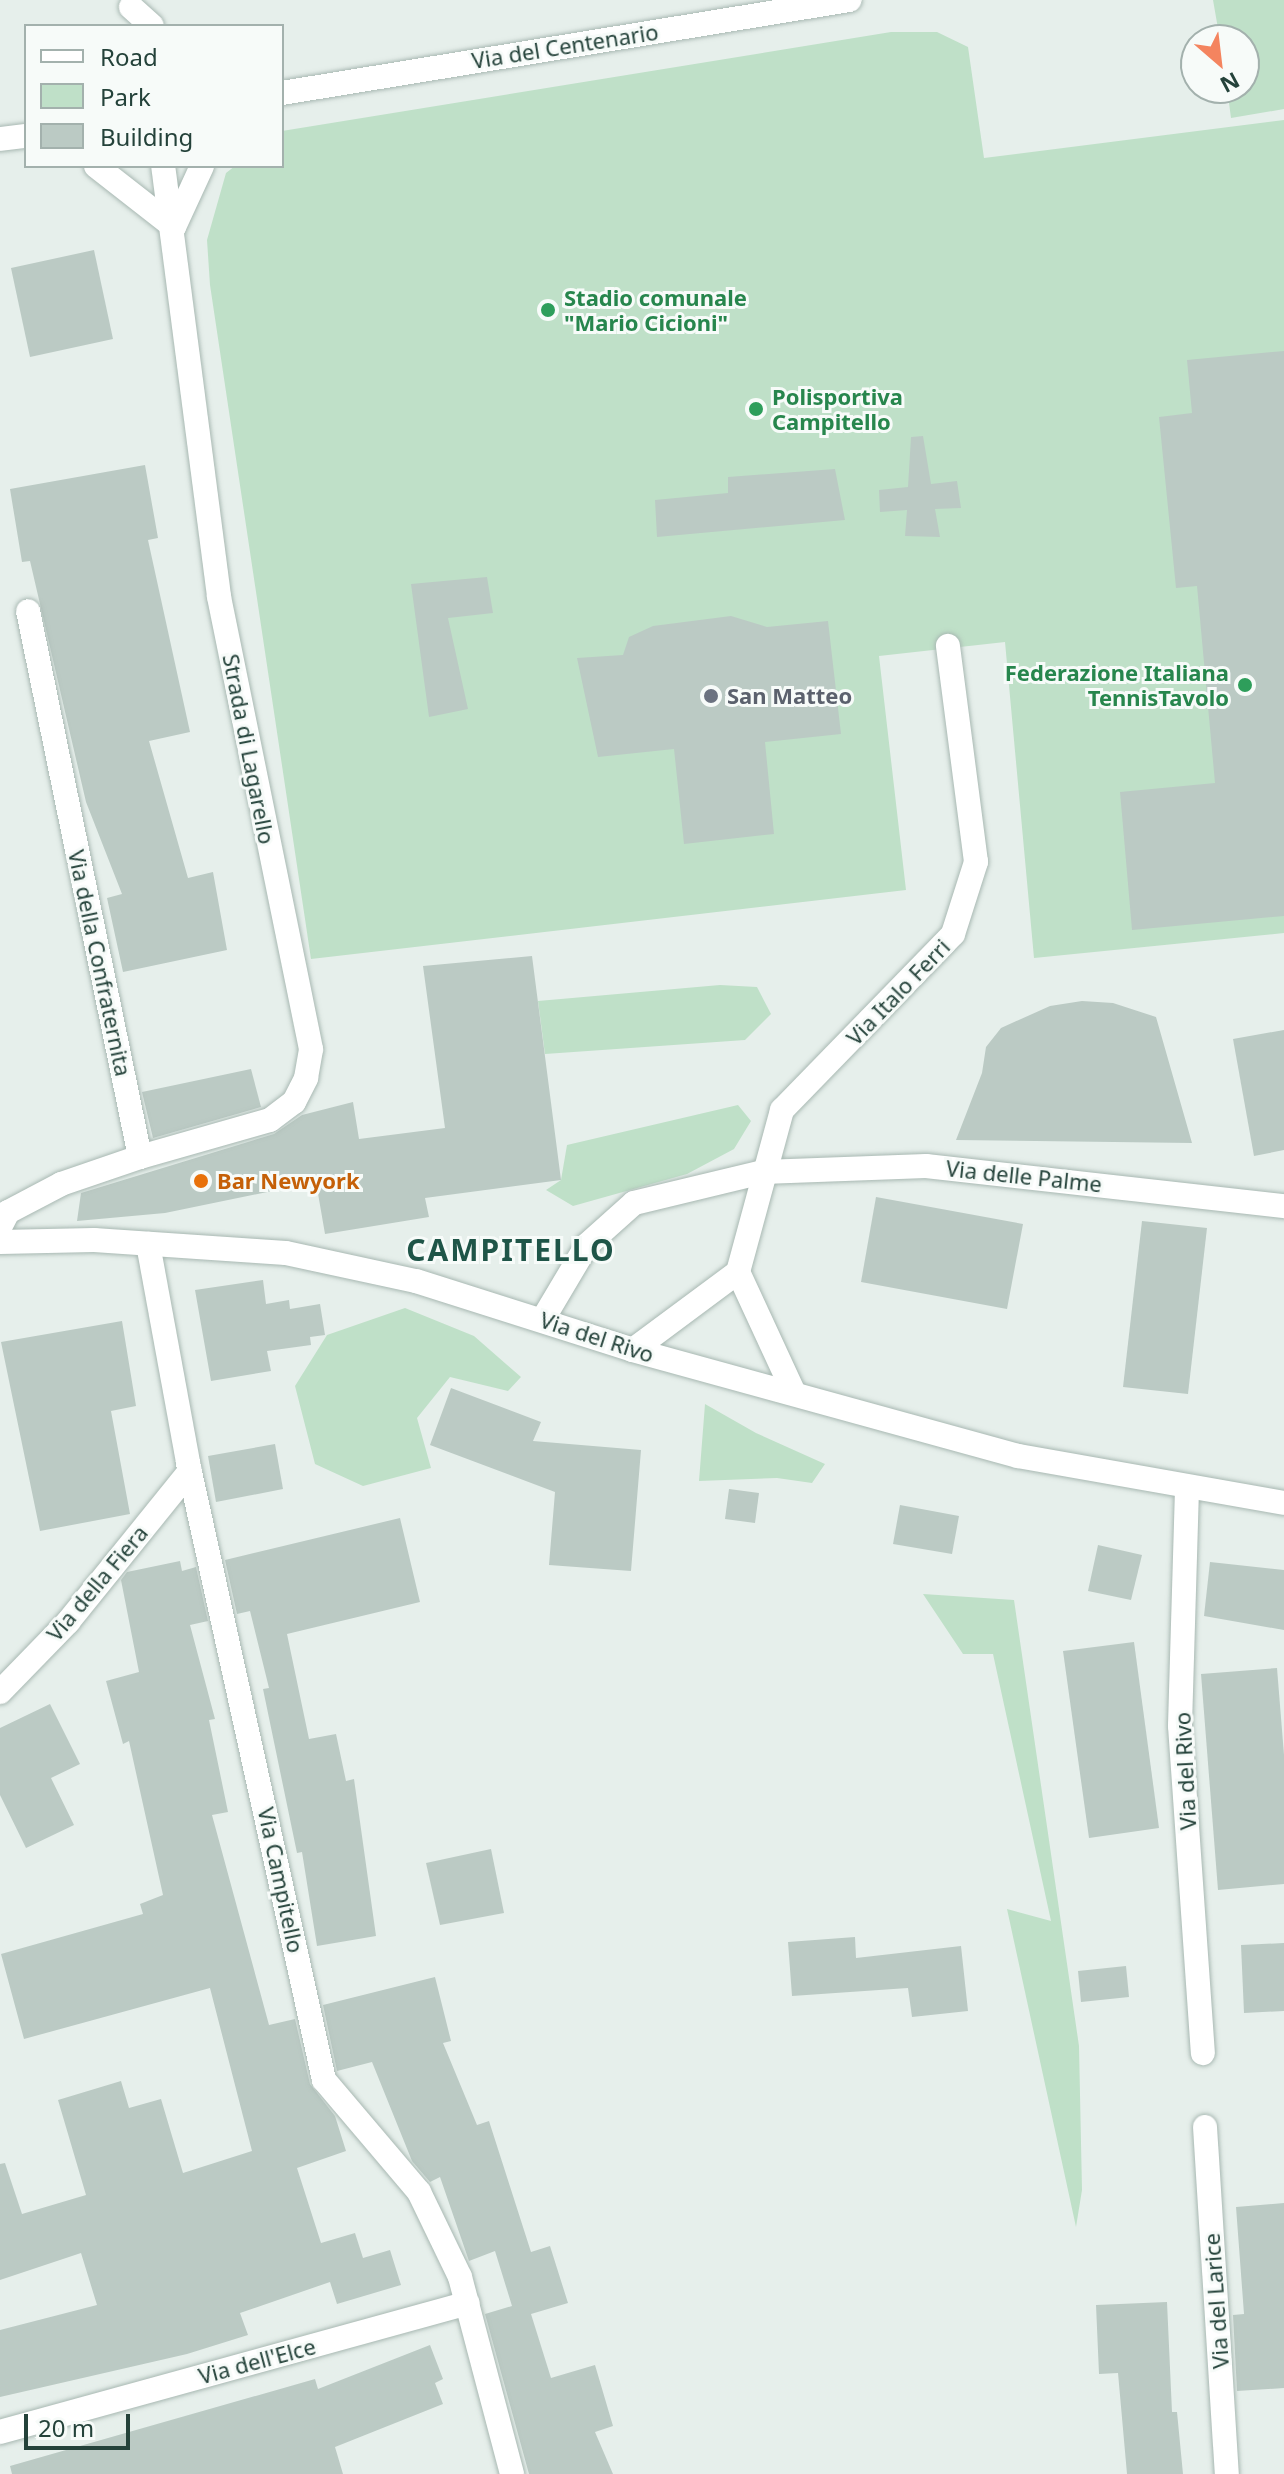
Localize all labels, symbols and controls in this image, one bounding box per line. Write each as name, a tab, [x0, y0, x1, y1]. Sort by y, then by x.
street label: Via del Centenario	[470, 18, 660, 74]
legend	[24, 24, 284, 168]
north arrow	[1180, 24, 1260, 104]
text: Road	[100, 40, 158, 73]
text: N	[1215, 66, 1245, 101]
text: Park	[100, 80, 151, 113]
text: Building	[100, 120, 193, 153]
place label: Stadio comunale "Mario Cicioni"	[564, 284, 747, 336]
marker: Stadio comunale "Mario Cicioni"	[539, 301, 557, 319]
place label: Polisportiva Campitello	[772, 383, 903, 434]
marker: Polisportiva Campitello	[747, 400, 765, 418]
street label: Strada di Lagarello	[218, 652, 280, 846]
place label: Federazione Italiana TennisTavolo	[1005, 659, 1229, 710]
marker: Federazione Italiana TennisTavolo	[1236, 676, 1254, 694]
place label: San Matteo	[727, 683, 852, 709]
marker: San Matteo	[702, 687, 720, 705]
street label: Via della Confraternita	[63, 847, 137, 1079]
street label: Via Italo Ferri	[841, 934, 955, 1050]
street label: Via delle Palme	[945, 1155, 1103, 1197]
place label: Bar Newyork	[217, 1168, 360, 1194]
marker: Bar Newyork	[192, 1172, 210, 1190]
district label: CAMPITELLO	[406, 1232, 616, 1268]
street label: Via del Rivo	[537, 1306, 657, 1368]
street label: Via della Fiera	[41, 1520, 153, 1646]
street label: Via del Rivo	[1169, 1711, 1201, 1831]
street label: Via Campitello	[253, 1805, 309, 1955]
street label: Via del Larice	[1198, 2232, 1234, 2370]
street label: Via dell'Elce	[196, 2333, 318, 2389]
scale bar	[28, 2398, 134, 2448]
text: 20 m	[38, 2411, 94, 2444]

